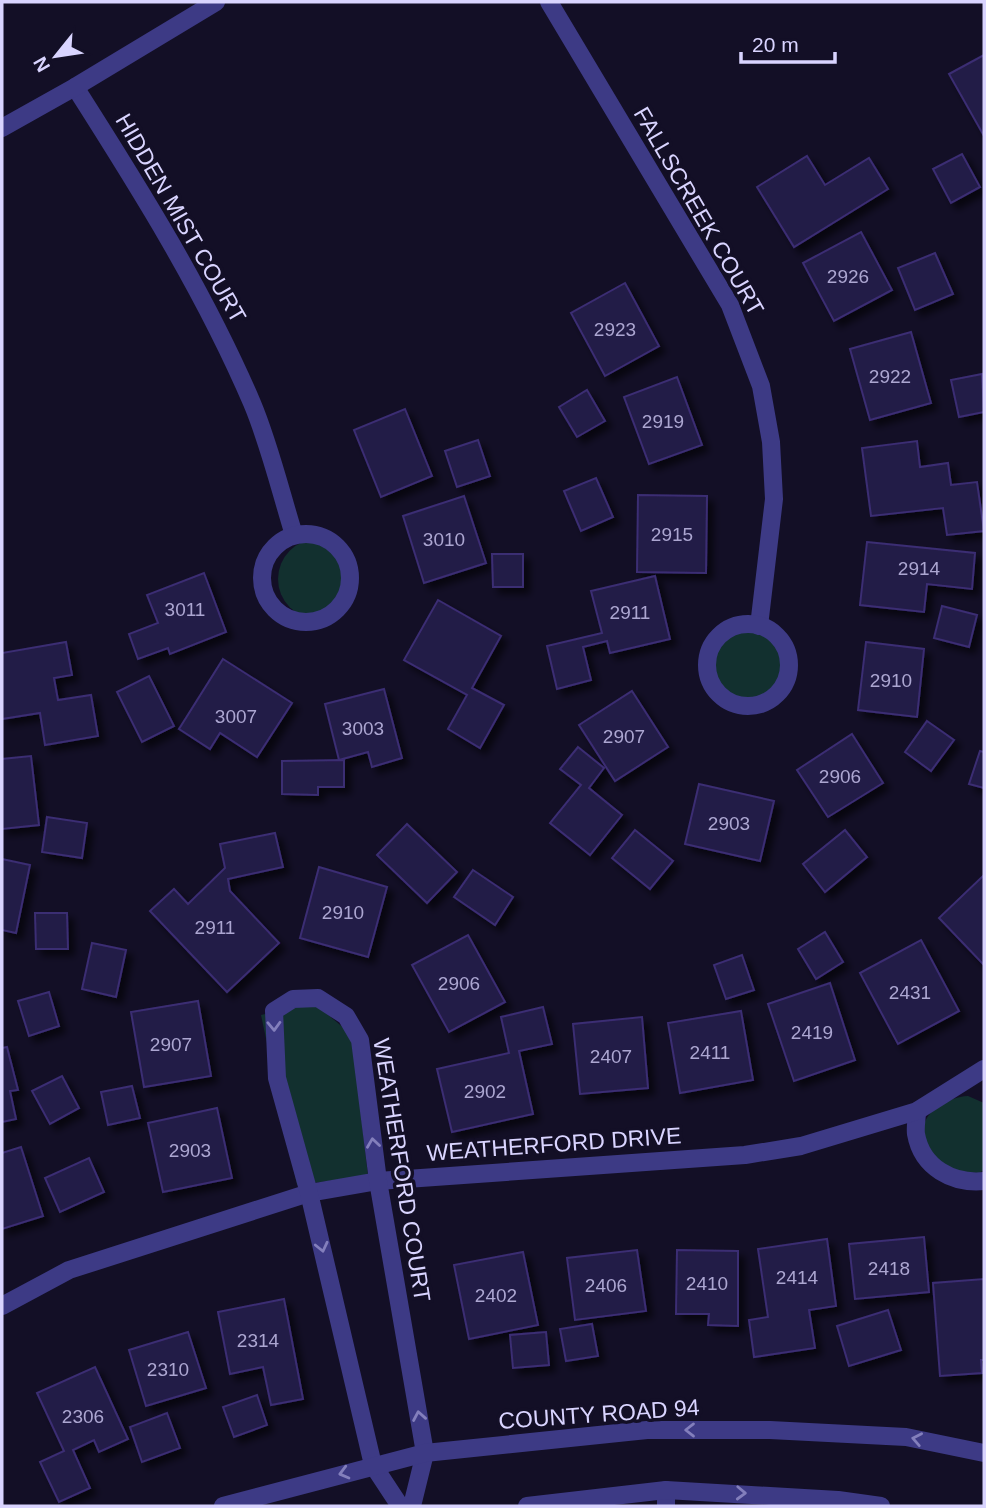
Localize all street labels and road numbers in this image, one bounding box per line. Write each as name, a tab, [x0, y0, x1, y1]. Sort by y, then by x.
street label: FALLSCREEK COURT	[629, 102, 769, 320]
street label: HIDDEN MIST COURT	[111, 109, 251, 327]
street label: WEATHERFORD COURT	[368, 1037, 436, 1303]
street label: WEATHERFORD DRIVE	[426, 1122, 682, 1166]
street label: COUNTY ROAD 94	[498, 1394, 701, 1434]

